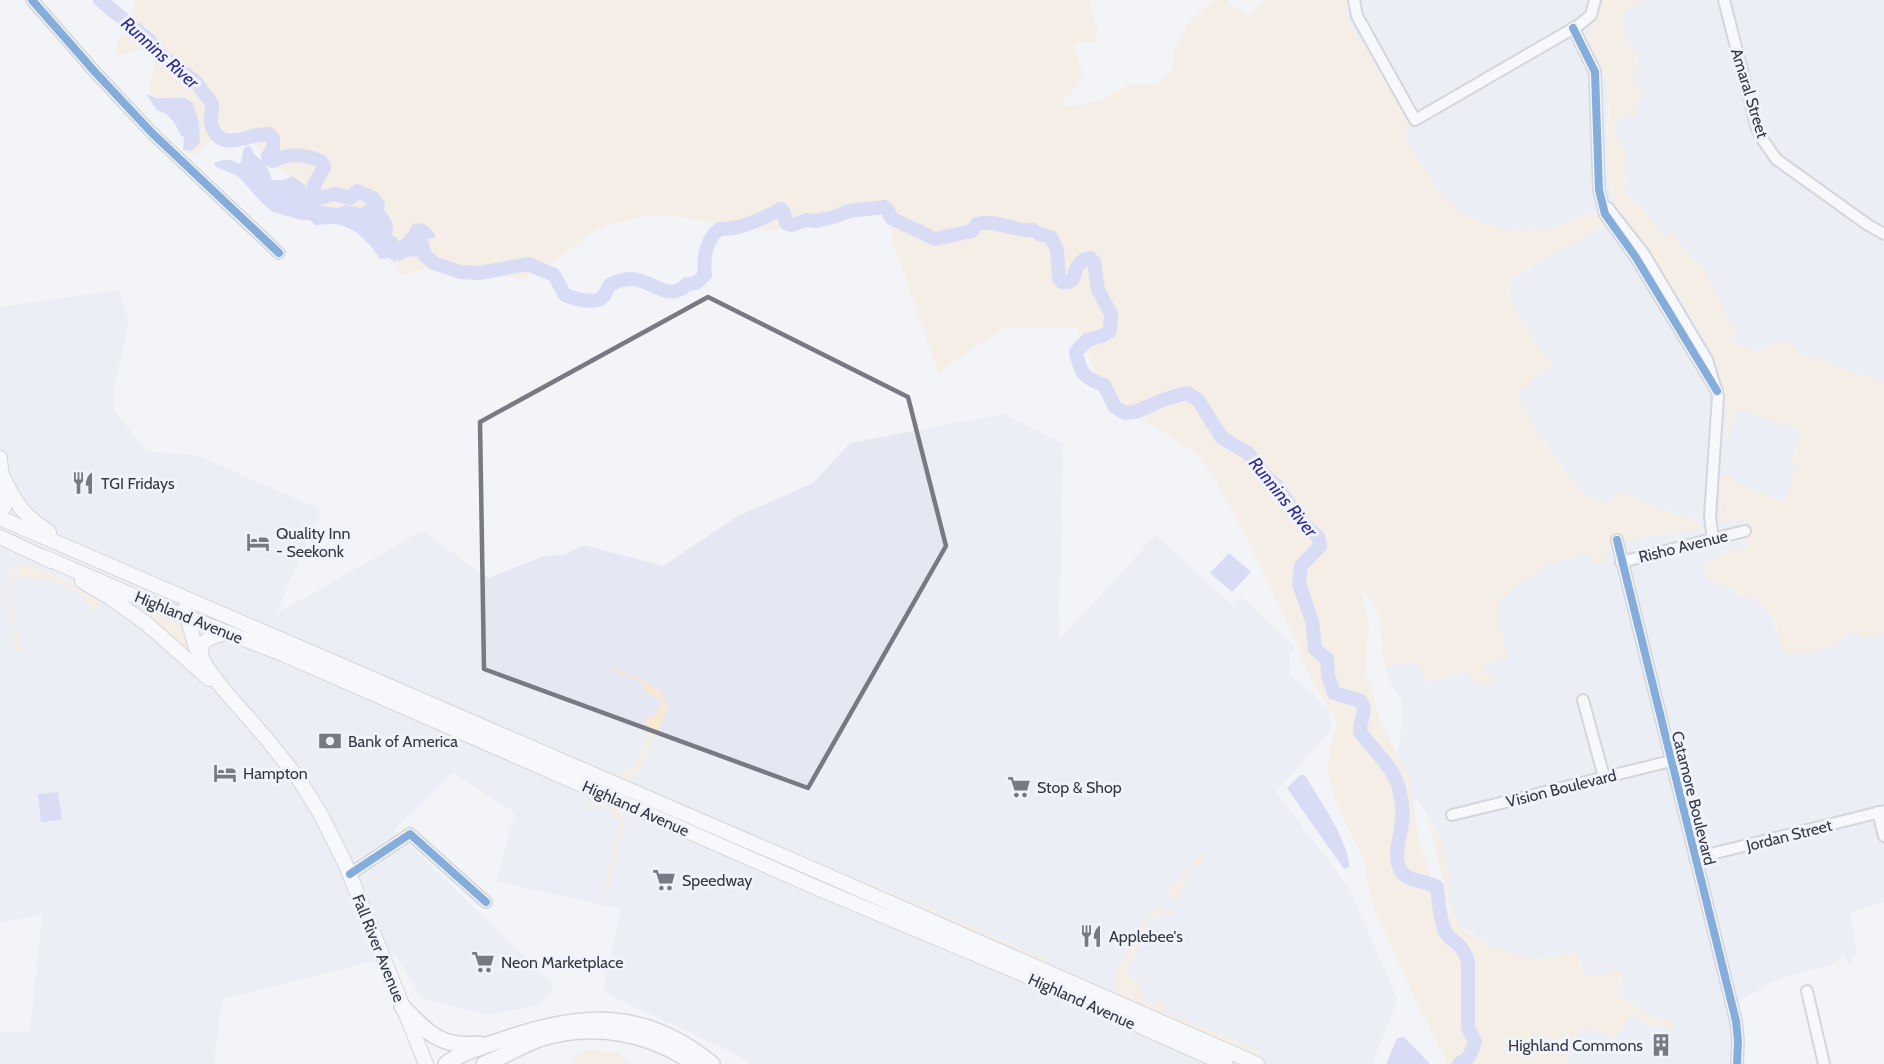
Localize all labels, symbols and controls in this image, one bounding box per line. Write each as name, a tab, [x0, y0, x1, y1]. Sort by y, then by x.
water label: Runnins River	[117, 12, 204, 95]
street label: Amaral Street	[1727, 46, 1772, 141]
water label: Runnins River	[1244, 453, 1323, 543]
restaurant icon: TGI Fridays	[70, 470, 96, 496]
place label: TGI Fridays	[101, 474, 175, 493]
place label: Quality Inn - Seekonk	[276, 524, 350, 561]
street label: Risho Avenue	[1636, 526, 1730, 567]
hotel icon: Quality Inn - Seekonk	[245, 529, 271, 555]
street label: Highland Avenue	[132, 587, 246, 648]
bank icon: Bank of America	[317, 728, 343, 754]
street label: Catamore Boulevard	[1668, 729, 1719, 867]
place label: Bank of America	[348, 732, 458, 751]
hotel icon: Hampton	[212, 760, 238, 786]
place label: Hampton	[243, 764, 308, 783]
street label: Vision Boulevard	[1504, 766, 1618, 811]
supermarket icon: Stop & Shop	[1006, 774, 1032, 800]
street label: Highland Avenue	[579, 776, 692, 840]
place label: Stop & Shop	[1037, 778, 1122, 797]
street label: Jordan Street	[1743, 816, 1835, 856]
supermarket icon: Speedway	[651, 867, 677, 893]
place label: Speedway	[682, 871, 752, 890]
street label: Fall River Avenue	[348, 892, 409, 1005]
restaurant icon: Applebee's	[1078, 923, 1104, 949]
place label: Applebee's	[1109, 927, 1183, 946]
supermarket icon: Neon Marketplace	[470, 949, 496, 975]
place label: Neon Marketplace	[501, 953, 623, 972]
street label: Highland Avenue	[1025, 969, 1138, 1033]
building icon: Highland Commons	[1648, 1032, 1674, 1058]
place label: Highland Commons	[1508, 1036, 1643, 1055]

